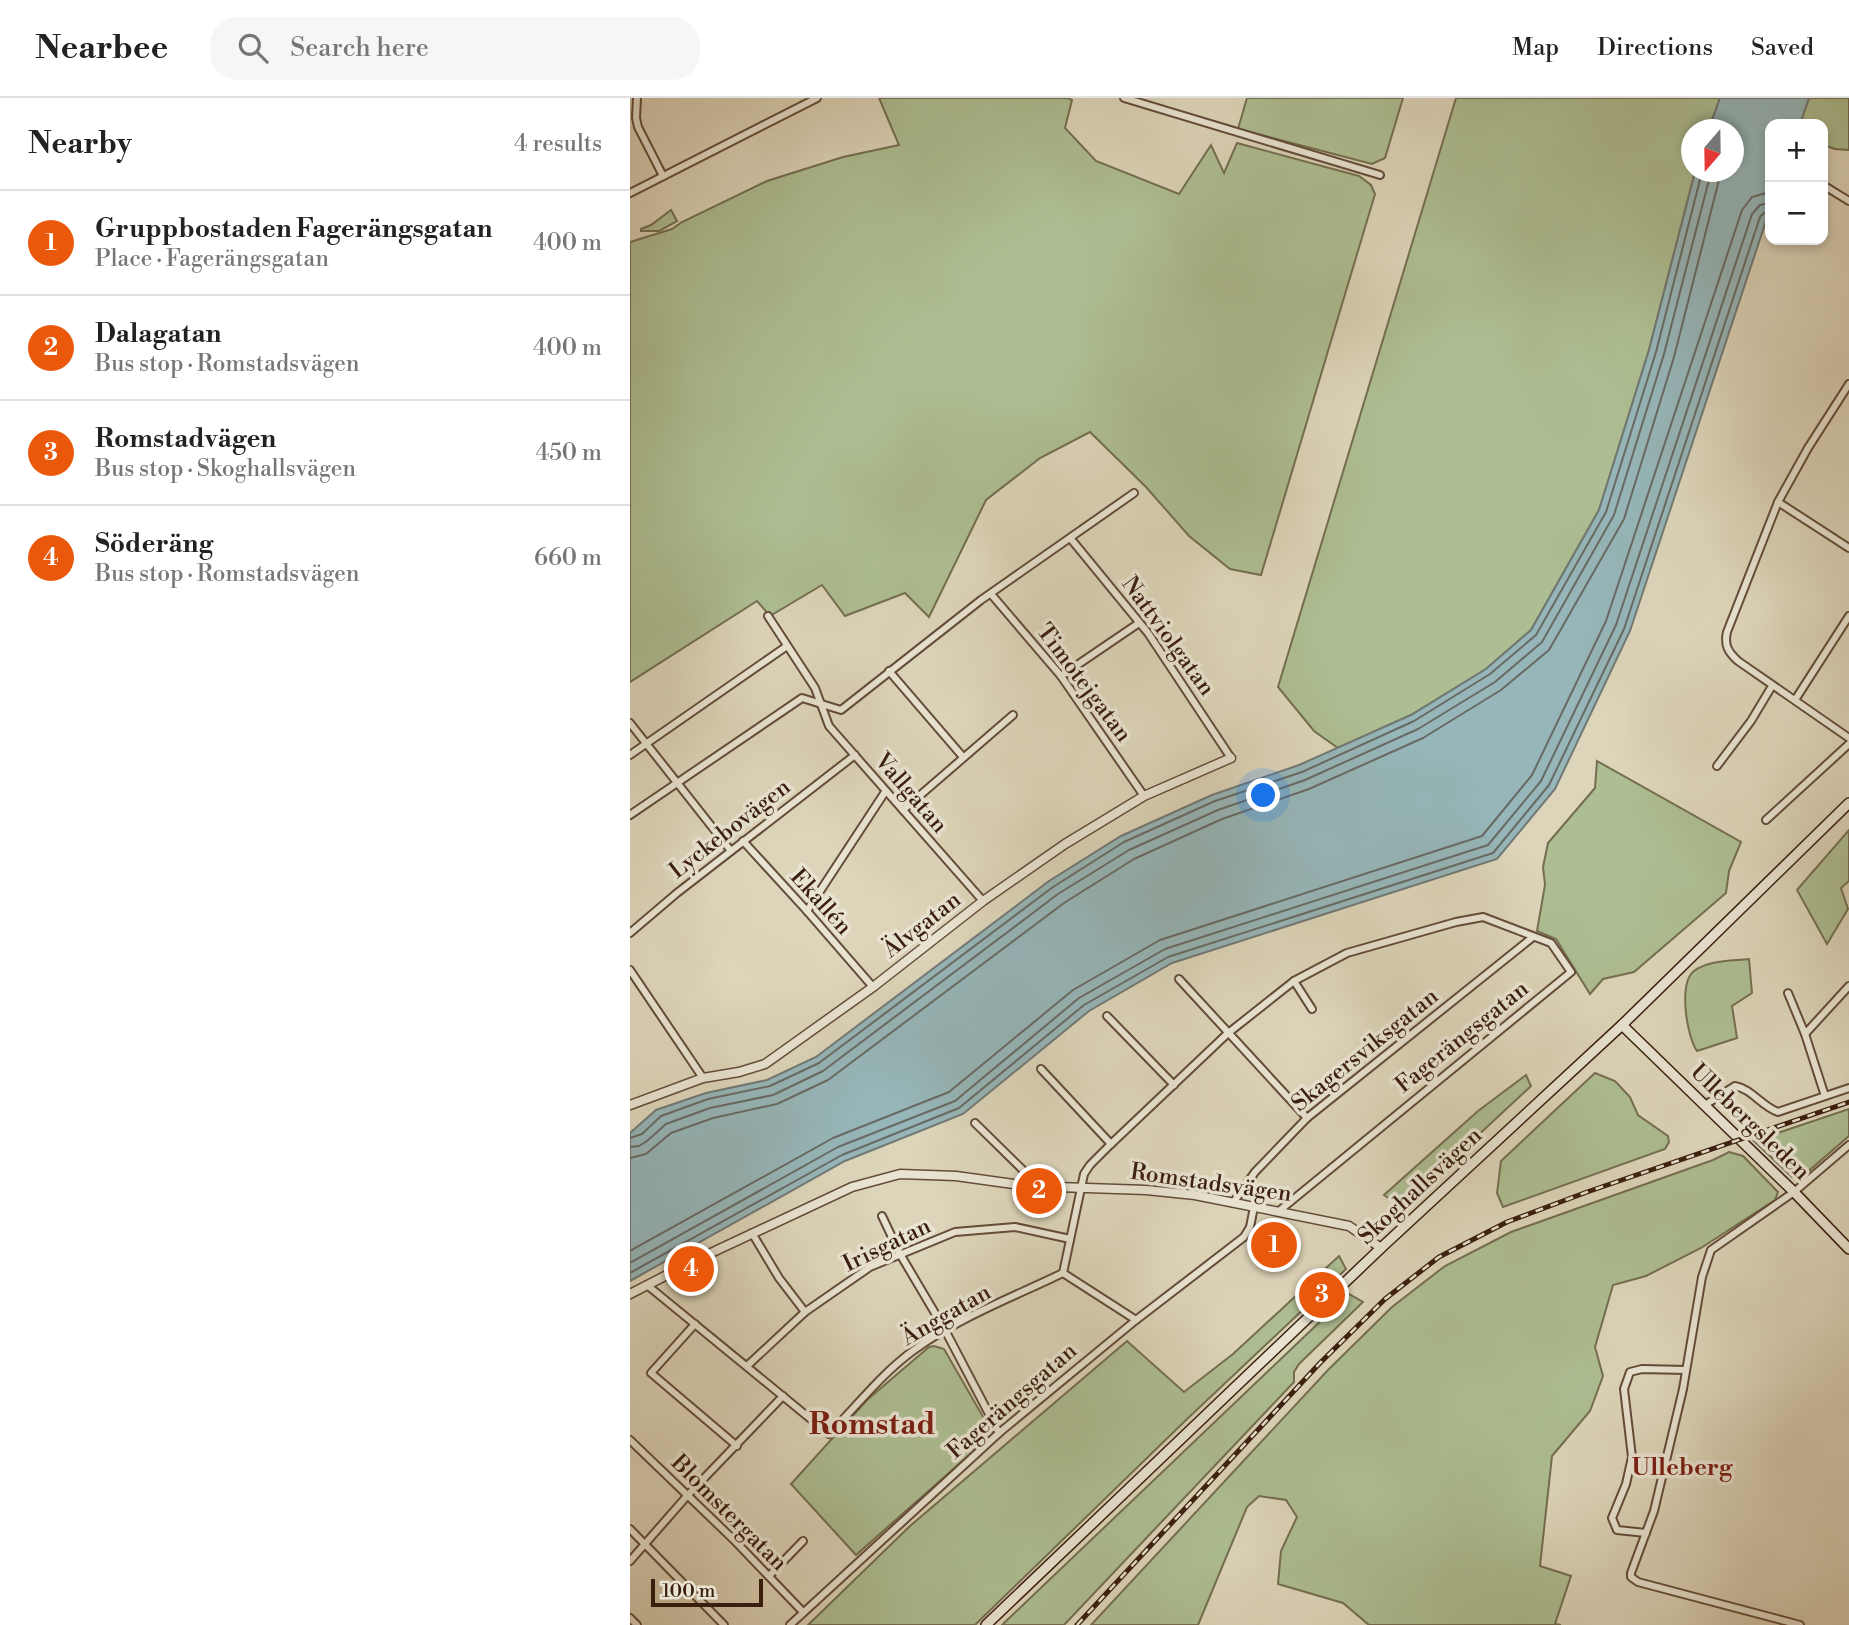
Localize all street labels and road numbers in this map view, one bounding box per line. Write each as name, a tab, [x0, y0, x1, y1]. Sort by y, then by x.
street label: Nattviolgatan	[1115, 571, 1221, 701]
street label: Timotejgatan	[1030, 618, 1138, 748]
street label: Vallgatan	[868, 746, 954, 839]
street label: Lyckebovägen	[664, 773, 796, 885]
street label: Ekallén	[784, 863, 858, 941]
street label: Älvgatan	[875, 884, 967, 965]
street label: Fagerängsgatan	[1390, 975, 1534, 1099]
street label: Skagersviksgatan	[1286, 982, 1444, 1118]
street label: Ullebergsleden	[1684, 1058, 1816, 1186]
street label: Skoghallsvägen	[1352, 1121, 1488, 1251]
street label: Romstadsvägen	[1128, 1158, 1294, 1208]
street label: Irisgatan	[839, 1212, 936, 1278]
street label: Änggatan	[894, 1276, 996, 1352]
street label: Fagerängsgatan	[941, 1337, 1083, 1465]
street label: Blomstergatan	[664, 1448, 793, 1577]

